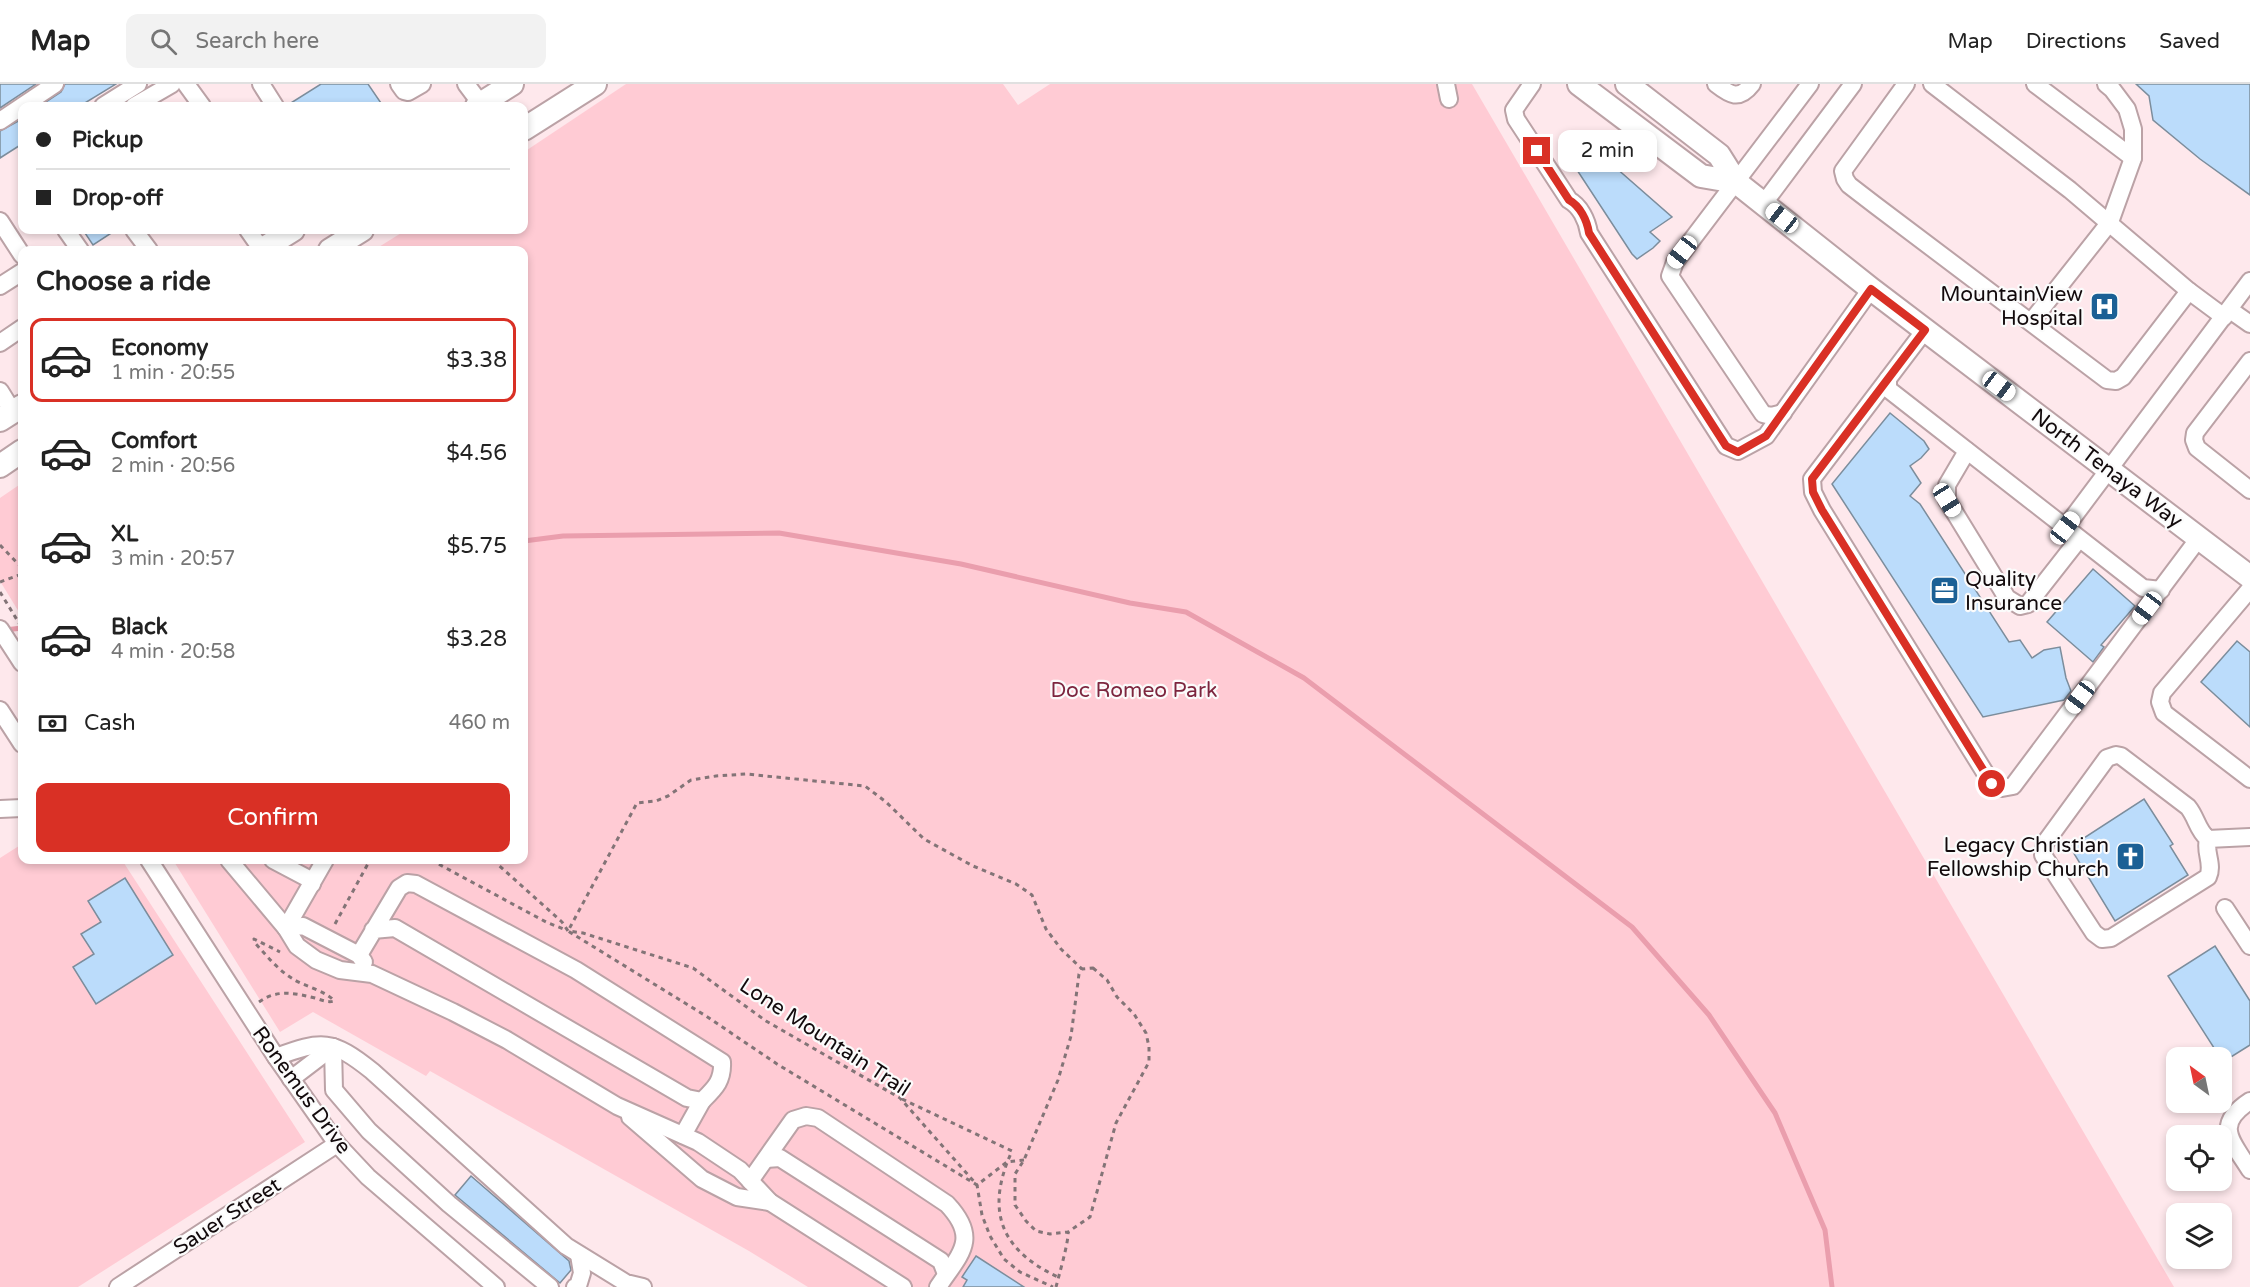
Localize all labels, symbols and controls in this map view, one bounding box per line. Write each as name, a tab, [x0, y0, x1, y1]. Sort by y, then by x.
search box	[126, 14, 546, 68]
text: Map	[30, 24, 90, 58]
icon: search	[147, 25, 180, 58]
text: Search here	[195, 28, 319, 54]
text: Map	[1947, 29, 1993, 54]
text: Directions	[2026, 29, 2126, 54]
text: Saved	[2159, 29, 2220, 54]
text: Pickup	[72, 127, 143, 153]
callout: 2 min	[1558, 130, 1657, 172]
route end	[1523, 137, 1550, 164]
text: 2 min	[1581, 139, 1634, 163]
text: Drop-off	[72, 185, 163, 211]
car	[1762, 200, 1802, 236]
car	[1664, 232, 1700, 272]
text: Choose a ride	[36, 265, 211, 298]
place label: MountainView Hospital	[1940, 282, 2083, 331]
hospital icon: MountainView Hospital	[2088, 290, 2120, 322]
icon: car	[39, 333, 93, 387]
text: Economy	[111, 335, 208, 361]
text: $3.38	[446, 347, 507, 373]
text: 1 min · 20:55	[111, 361, 235, 385]
car	[1979, 368, 2019, 404]
street label: North Tenaya Way	[2026, 403, 2187, 533]
icon: car	[39, 426, 93, 480]
text: Comfort	[111, 428, 197, 454]
text: $4.56	[446, 440, 507, 466]
text: 2 min · 20:56	[111, 454, 235, 478]
car	[1930, 480, 1964, 520]
car	[2047, 508, 2083, 548]
icon: car	[39, 519, 93, 573]
text: XL	[111, 521, 138, 547]
text: $5.75	[447, 533, 507, 559]
text: 3 min · 20:57	[111, 547, 235, 571]
place label: Quality Insurance	[1965, 567, 2062, 616]
office icon: Quality Insurance	[1928, 575, 1960, 607]
car	[2129, 588, 2165, 628]
icon: car	[39, 612, 93, 666]
text: Black	[111, 614, 168, 640]
text: $3.28	[446, 626, 507, 652]
text: 4 min · 20:58	[111, 640, 235, 664]
car	[2062, 677, 2098, 717]
park label: Doc Romeo Park	[1051, 678, 1217, 703]
icon: cash	[36, 707, 69, 740]
text: Cash	[84, 710, 136, 736]
text: 460 m	[449, 711, 510, 735]
route start	[1978, 770, 2005, 797]
button: Confirm	[36, 783, 510, 852]
place label: Legacy Christian Fellowship Church	[1927, 833, 2109, 882]
church icon: Legacy Christian Fellowship Church	[2114, 841, 2146, 873]
street label: Lone Mountain Trail	[735, 973, 915, 1102]
street label: Ronemus Drive	[247, 1022, 356, 1159]
north arrow	[2166, 1047, 2232, 1113]
map controls	[2166, 1047, 2232, 1269]
button: locate	[2166, 1125, 2232, 1191]
street label: Sauer Street	[169, 1172, 286, 1260]
button: layers	[2166, 1203, 2232, 1269]

